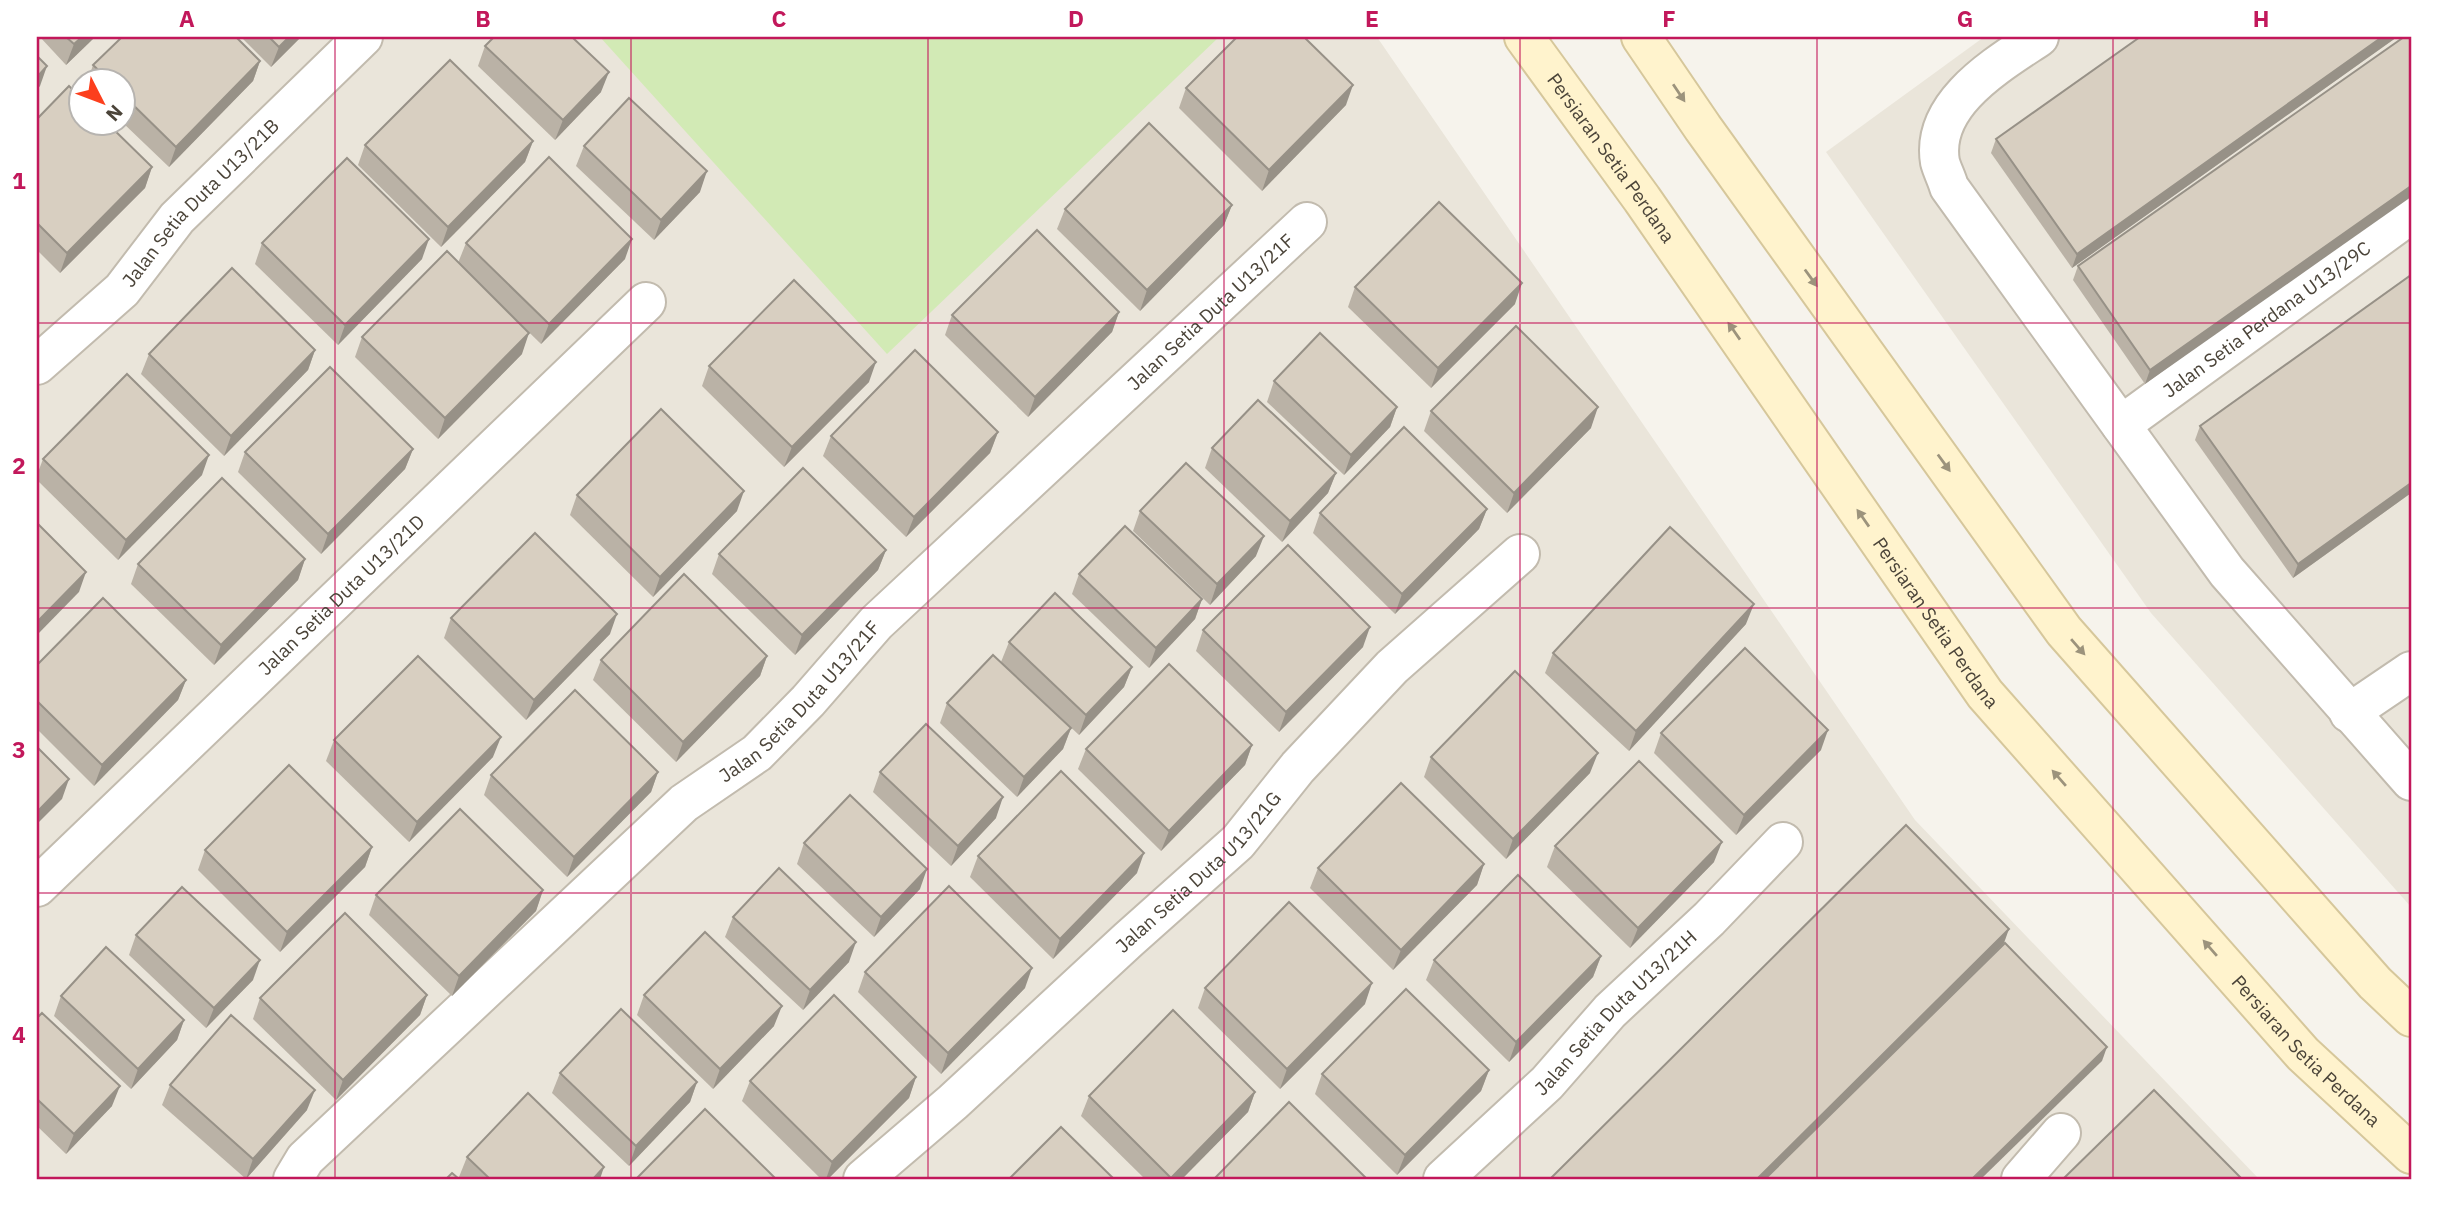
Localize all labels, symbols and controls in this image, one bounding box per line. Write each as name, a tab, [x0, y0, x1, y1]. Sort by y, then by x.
text: A	[179, 3, 195, 33]
text: B	[475, 3, 491, 33]
text: C	[772, 3, 787, 33]
text: D	[1068, 3, 1084, 33]
text: E	[1365, 3, 1379, 33]
text: F	[1662, 3, 1676, 33]
text: G	[1957, 3, 1973, 33]
text: H	[2253, 3, 2269, 33]
north arrow	[66, 66, 136, 136]
street label: Persiaran Setia Perdana	[1542, 68, 1680, 247]
one-way arrow	[1672, 84, 1686, 102]
text: N	[101, 100, 128, 127]
street label: Jalan Setia Duta U13/21B	[117, 113, 284, 292]
text: 1	[12, 165, 26, 195]
street label: Jalan Setia Duta U13/21F	[1122, 228, 1299, 395]
street label: Jalan Setia Perdana U13/29C	[2158, 236, 2375, 403]
one-way arrow	[1804, 269, 1818, 287]
one-way arrow	[1727, 322, 1741, 340]
text: 2	[12, 450, 26, 480]
one-way arrow	[1937, 454, 1951, 472]
street label: Jalan Setia Duta U13/21D	[253, 509, 429, 680]
one-way arrow	[1856, 509, 1870, 527]
street label: Persiaran Setia Perdana	[1868, 532, 2004, 713]
street label: Jalan Setia Duta U13/21F	[714, 615, 885, 787]
one-way arrow	[2070, 638, 2086, 656]
text: 3	[12, 734, 26, 764]
one-way arrow	[2051, 769, 2067, 787]
street label: Jalan Setia Duta U13/21G	[1110, 786, 1286, 958]
street label: Jalan Setia Duta U13/21H	[1530, 925, 1702, 1100]
one-way arrow	[2202, 940, 2218, 957]
street label: Persiaran Setia Perdana	[2227, 970, 2386, 1132]
text: 4	[12, 1019, 26, 1049]

